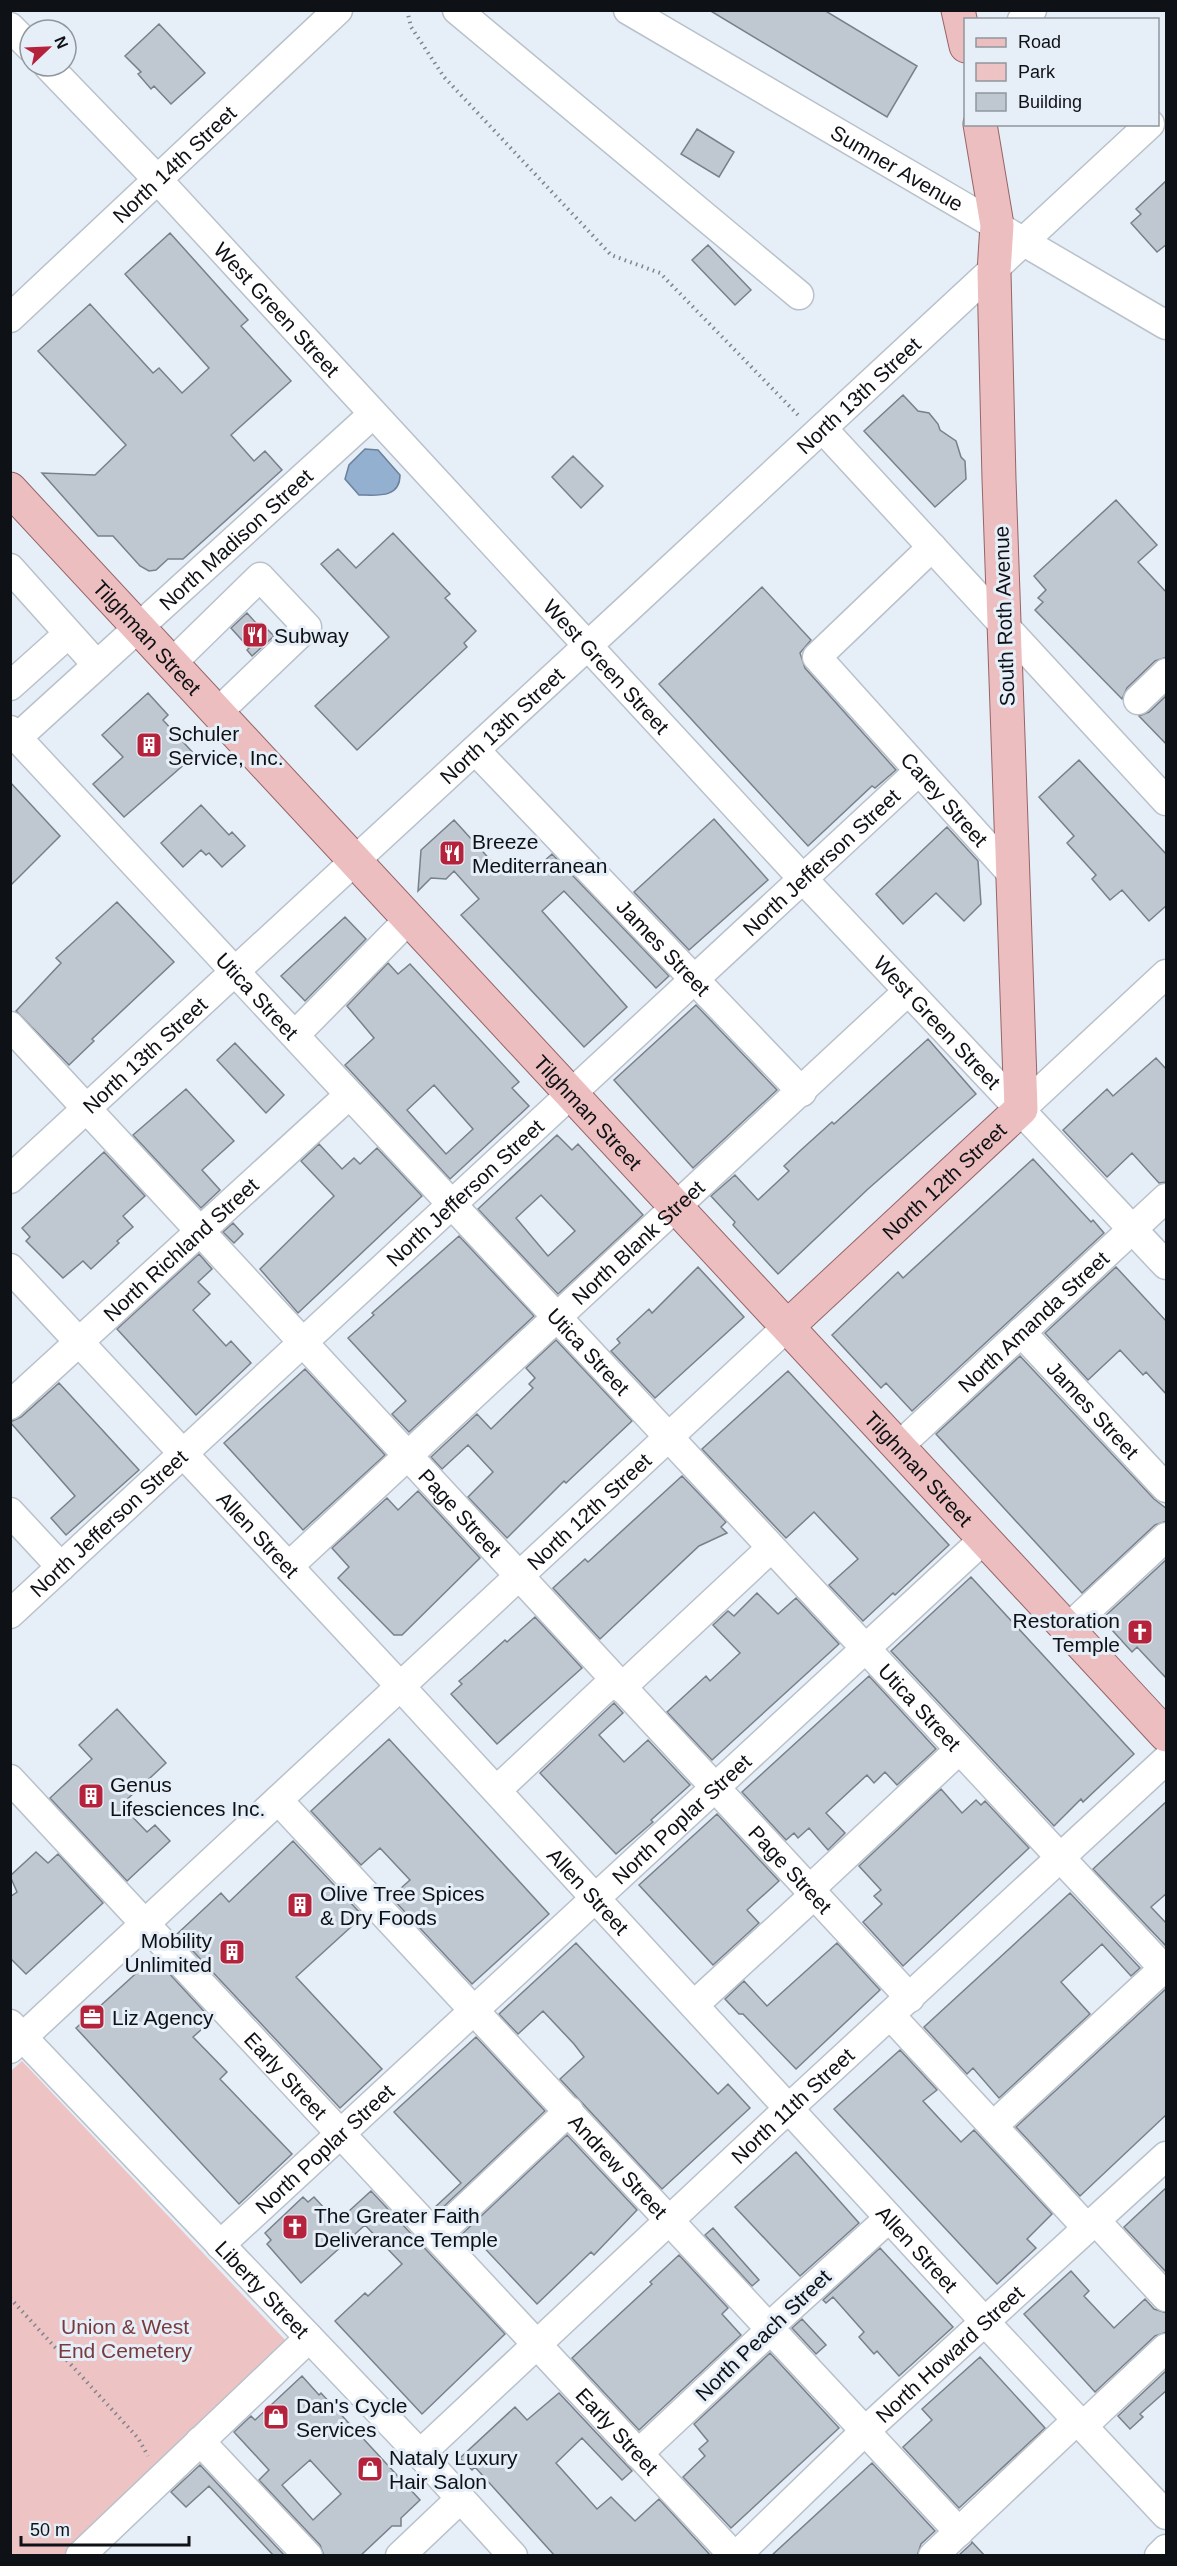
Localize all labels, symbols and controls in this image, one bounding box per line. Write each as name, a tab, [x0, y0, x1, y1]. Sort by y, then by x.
north arrow	[18, 18, 78, 78]
legend	[964, 18, 1159, 126]
text: Road	[1018, 32, 1061, 52]
text: N	[51, 34, 71, 51]
text: Park	[1018, 62, 1056, 82]
text: Building	[1018, 92, 1082, 112]
street label: North 14th Street	[108, 101, 240, 227]
street label: Sumner Avenue	[827, 120, 967, 215]
street label: West Green Street	[210, 237, 344, 381]
street label: North 13th Street	[792, 332, 925, 458]
street label: North Madison Street	[154, 464, 317, 614]
street label: South Roth Avenue	[989, 525, 1019, 707]
street label: Tilghman Street	[89, 575, 206, 699]
street label: West Green Street	[539, 595, 674, 738]
restaurant icon: Subway	[240, 620, 270, 650]
place label: Subway	[274, 624, 349, 647]
street label: North 13th Street	[435, 662, 568, 788]
place label: Schuler Service, Inc.	[168, 722, 284, 769]
building icon: Schuler Service, Inc.	[134, 730, 164, 760]
street label: Carey Street	[897, 747, 993, 851]
street label: North Jefferson Street	[738, 784, 904, 940]
place label: Breeze Mediterranean	[472, 830, 607, 877]
restaurant icon: Breeze Mediterranean	[437, 838, 467, 868]
street label: James Street	[613, 895, 715, 1000]
street label: Utica Street	[212, 948, 303, 1044]
street label: West Green Street	[870, 951, 1006, 1093]
street label: North 13th Street	[78, 992, 211, 1118]
street label: Tilghman Street	[529, 1050, 647, 1174]
street label: North Jefferson Street	[382, 1114, 548, 1271]
street label: North 12th Street	[877, 1118, 1010, 1244]
street label: North Richland Street	[99, 1173, 262, 1325]
street label: North Blank Street	[567, 1175, 709, 1309]
street label: North Amanda Street	[953, 1246, 1113, 1397]
street label: Utica Street	[543, 1303, 635, 1399]
street label: James Street	[1043, 1356, 1144, 1463]
street label: Tilghman Street	[860, 1406, 977, 1530]
street label: North Jefferson Street	[25, 1445, 191, 1601]
street label: North 12th Street	[522, 1448, 655, 1574]
street label: Page Street	[414, 1464, 507, 1561]
street label: Allen Street	[213, 1487, 304, 1582]
place label: Restoration Temple	[1013, 1609, 1120, 1656]
church icon: Restoration Temple	[1125, 1617, 1155, 1647]
street label: Utica Street	[874, 1659, 966, 1755]
street label: North Poplar Street	[607, 1749, 755, 1888]
place label: Genus Lifesciences Inc.	[110, 1773, 265, 1820]
building icon: Genus Lifesciences Inc.	[76, 1781, 106, 1811]
street label: Page Street	[744, 1821, 837, 1918]
street label: Allen Street	[543, 1843, 634, 1939]
place label: Olive Tree Spices & Dry Foods	[320, 1882, 485, 1929]
building icon: Olive Tree Spices & Dry Foods	[285, 1890, 315, 1920]
place label: Mobility Unlimited	[124, 1929, 212, 1976]
building icon: Mobility Unlimited	[217, 1937, 247, 1967]
office icon: Liz Agency	[77, 2002, 107, 2032]
place label: Liz Agency	[112, 2006, 214, 2029]
street label: Early Street	[240, 2027, 332, 2123]
street label: North 11th Street	[726, 2043, 858, 2168]
street label: North Poplar Street	[250, 2079, 398, 2218]
street label: Andrew Street	[565, 2109, 672, 2223]
street label: Allen Street	[872, 2201, 963, 2296]
place label: The Greater Faith Deliverance Temple	[314, 2204, 498, 2251]
church icon: The Greater Faith Deliverance Temple	[280, 2212, 310, 2242]
street label: Liberty Street	[211, 2236, 314, 2342]
street label: North Peach Street	[691, 2265, 835, 2405]
street label: North Howard Street	[871, 2281, 1028, 2427]
park label: Union & West End Cemetery	[58, 2315, 193, 2362]
street label: Early Street	[572, 2383, 663, 2479]
place label: Dan's Cycle Services	[296, 2394, 407, 2441]
shop icon: Dan's Cycle Services	[261, 2402, 291, 2432]
place label: Nataly Luxury Hair Salon	[389, 2446, 518, 2493]
shop icon: Nataly Luxury Hair Salon	[355, 2454, 385, 2484]
scale bar	[21, 2509, 189, 2547]
text: 50 m	[30, 2520, 70, 2540]

